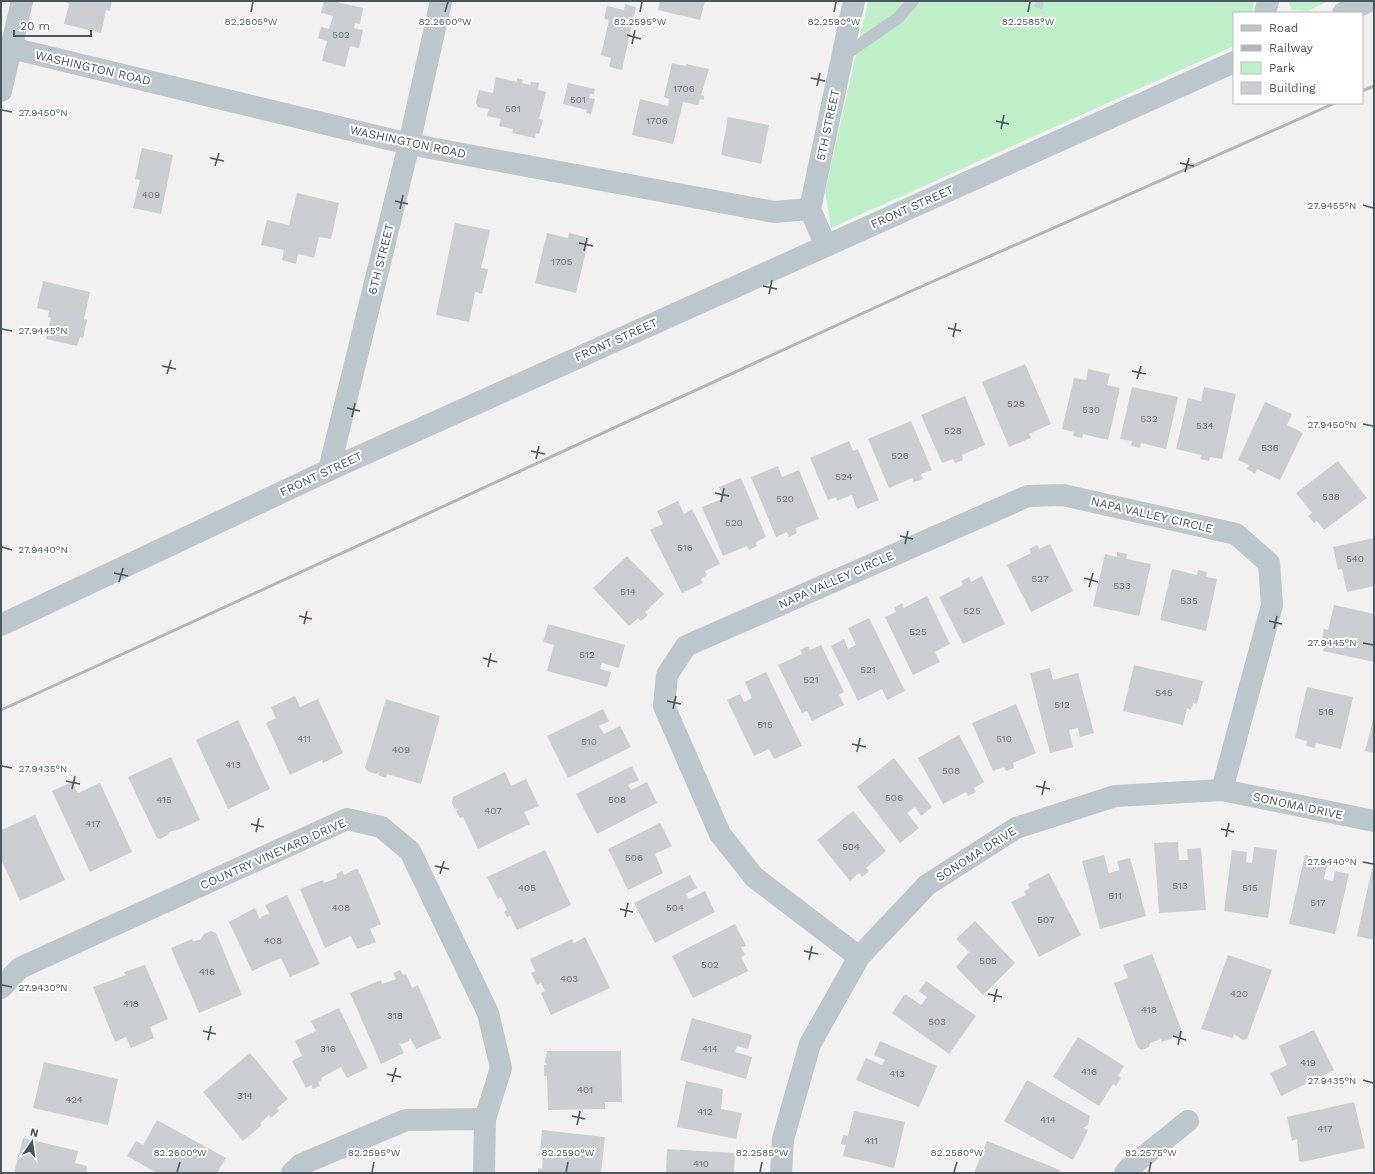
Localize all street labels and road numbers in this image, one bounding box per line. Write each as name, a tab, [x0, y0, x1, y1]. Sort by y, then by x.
street label: WASHINGTON ROAD	[34, 48, 152, 88]
street label: 5TH STREET	[814, 88, 842, 162]
street label: WASHINGTON ROAD	[349, 123, 467, 161]
street label: FRONT STREET	[868, 182, 956, 232]
street label: 6TH STREET	[365, 222, 397, 296]
street label: FRONT STREET	[572, 315, 660, 365]
street label: FRONT STREET	[278, 449, 364, 499]
street label: NAPA VALLEY CIRCLE	[1090, 494, 1215, 536]
street label: NAPA VALLEY CIRCLE	[776, 548, 896, 612]
street label: SONOMA DRIVE	[1252, 790, 1345, 822]
street label: COUNTRY VINEYARD DRIVE	[198, 815, 348, 892]
street label: SONOMA DRIVE	[933, 824, 1019, 884]

